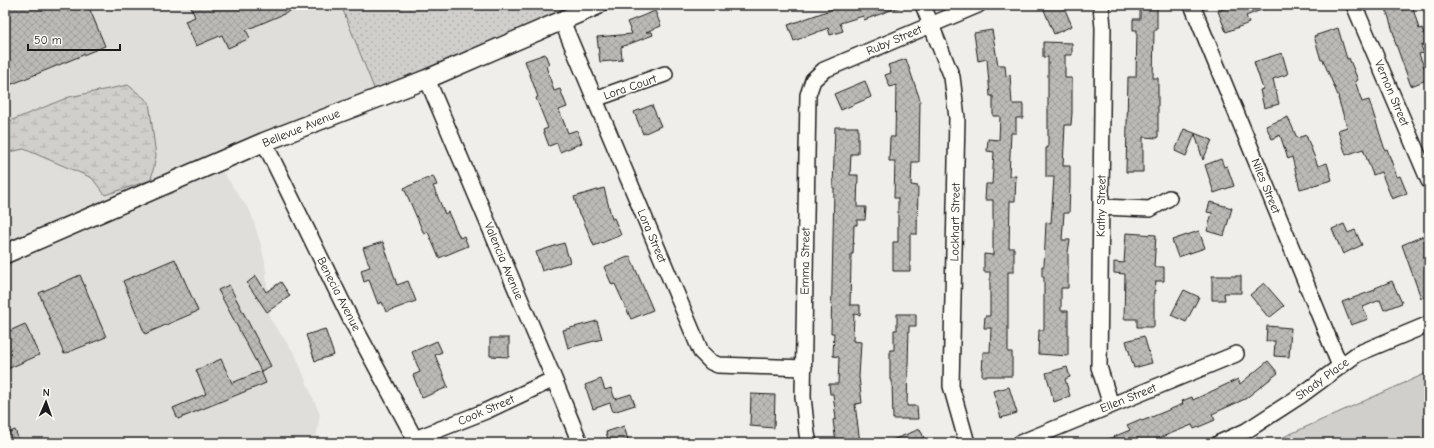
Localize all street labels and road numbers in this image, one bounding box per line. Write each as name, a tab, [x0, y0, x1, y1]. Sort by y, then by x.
street label: Ruby Street	[864, 22, 924, 58]
street label: Vernon Street	[1372, 58, 1412, 129]
street label: Lora Court	[602, 71, 659, 103]
street label: Bellevue Avenue	[260, 106, 342, 150]
street label: Niles Street	[1249, 156, 1284, 216]
street label: Kathy Street	[1093, 174, 1109, 237]
street label: Lockhart Street	[947, 182, 963, 261]
street label: Lora Street	[634, 207, 670, 265]
street label: Valencia Avenue	[481, 220, 527, 302]
street label: Emma Street	[797, 227, 813, 295]
street label: Benecia Avenue	[314, 255, 364, 333]
street label: Shady Place	[1293, 355, 1351, 403]
street label: Ellen Street	[1098, 380, 1159, 416]
street label: Cook Street	[456, 392, 517, 428]

